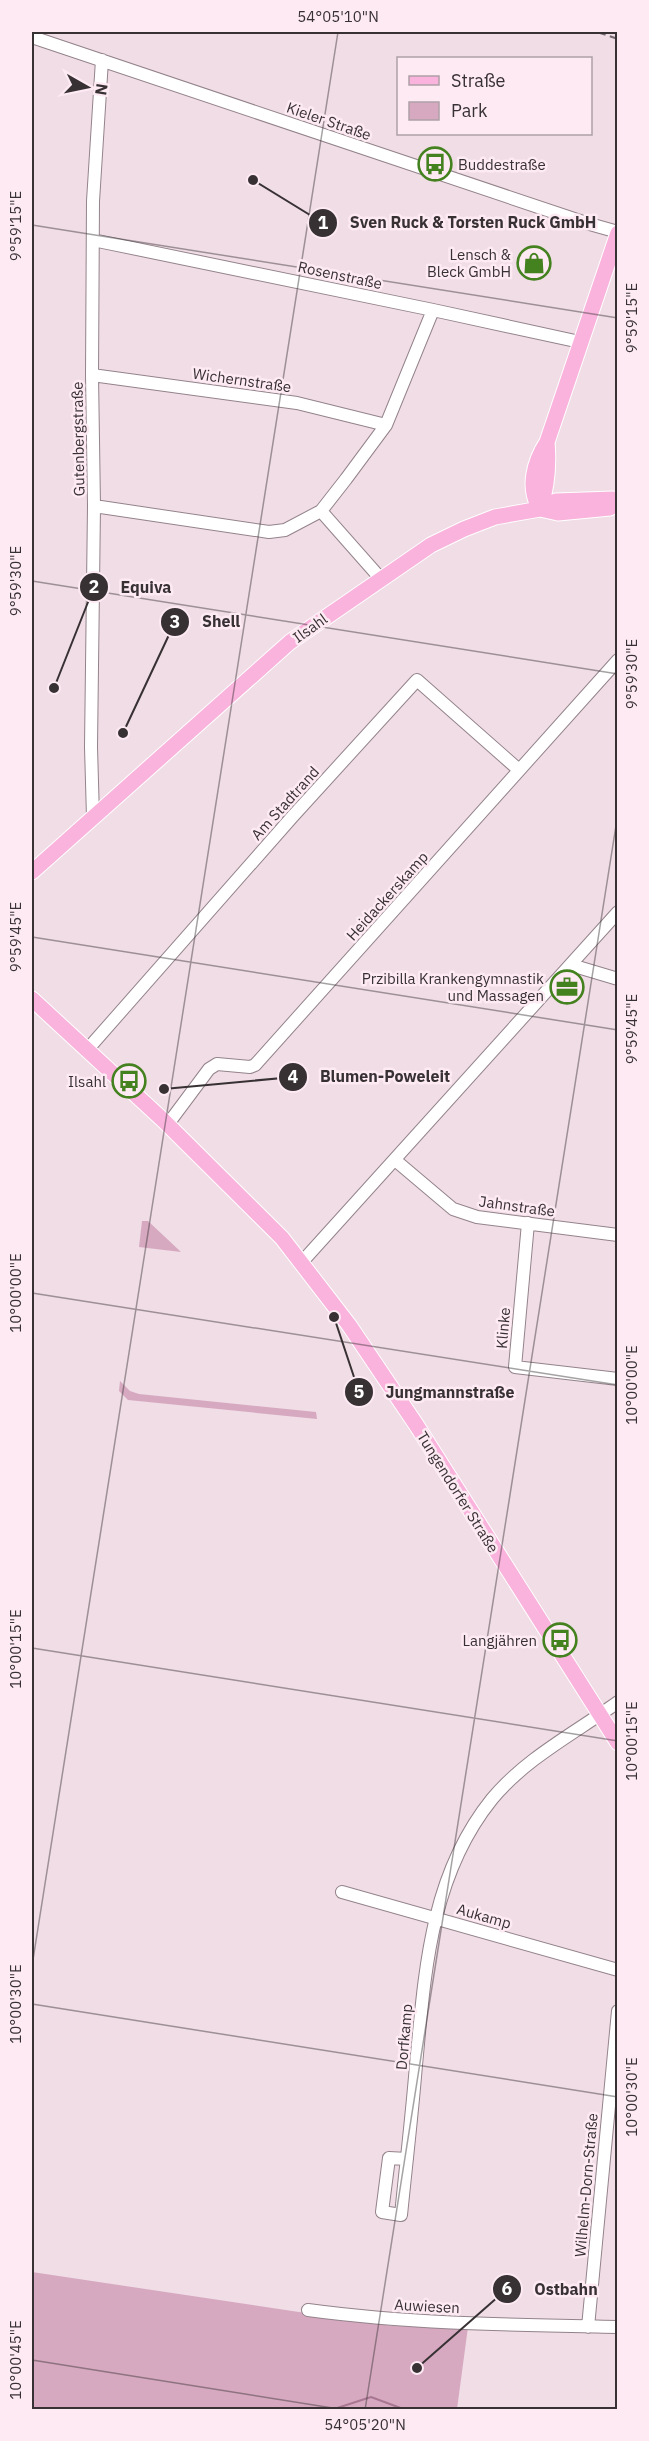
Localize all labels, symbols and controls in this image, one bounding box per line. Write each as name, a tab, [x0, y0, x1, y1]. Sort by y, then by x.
text: 54°05'10"N	[297, 7, 379, 26]
north arrow	[57, 57, 117, 117]
legend	[397, 57, 592, 135]
text: Straße	[451, 69, 505, 92]
text: N	[91, 82, 113, 97]
street label: Kieler Straße	[284, 98, 374, 144]
text: Park	[451, 99, 488, 122]
bus stop icon: Buddestraße	[417, 146, 453, 182]
place label: Buddestraße	[458, 155, 546, 174]
text: 9°59'15"E	[6, 191, 25, 261]
callout: Sven Ruck & Torsten Ruck GmbH	[308, 206, 608, 240]
text: 1	[318, 211, 329, 234]
text: Sven Ruck & Torsten Ruck GmbH	[350, 212, 596, 232]
place label: Lensch & Bleck GmbH	[427, 245, 512, 281]
shop icon: Lensch & Bleck GmbH	[516, 245, 552, 281]
street label: Rosenstraße	[296, 257, 384, 293]
text: 9°59'15"E	[622, 283, 641, 353]
street label: Wichernstraße	[192, 364, 292, 396]
street label: Gutenbergstraße	[68, 381, 88, 497]
text: 9°59'30"E	[6, 546, 25, 616]
callout: Equiva	[79, 570, 184, 604]
text: 2	[89, 575, 99, 598]
text: Equiva	[121, 577, 171, 597]
callout: Shell	[160, 605, 252, 639]
street label: Ilsahl	[289, 609, 331, 647]
text: 3	[170, 610, 180, 633]
text: Shell	[202, 611, 240, 631]
text: 9°59'30"E	[622, 639, 641, 709]
street label: Am Stadtrand	[247, 762, 323, 844]
street label: Heidackerskamp	[342, 848, 432, 944]
text: 9°59'45"E	[6, 902, 25, 972]
place label: Przibilla Krankengymnastik und Massagen	[362, 969, 544, 1005]
office icon: Przibilla Krankengymnastik und Massagen	[549, 969, 585, 1005]
text: 9°59'45"E	[622, 994, 641, 1064]
callout: Blumen-Poweleit	[278, 1060, 462, 1094]
bus stop icon: Ilsahl	[111, 1063, 147, 1099]
text: 4	[288, 1065, 299, 1088]
text: Blumen-Poweleit	[320, 1066, 450, 1086]
place label: Ilsahl	[68, 1072, 106, 1091]
street label: Jahnstraße	[478, 1191, 556, 1221]
text: 10°00'00"E	[6, 1253, 25, 1333]
street label: Klinke	[492, 1306, 514, 1350]
text: 10°00'00"E	[622, 1345, 641, 1425]
callout: Jungmannstraße	[344, 1375, 527, 1409]
text: 5	[354, 1380, 365, 1403]
text: Jungmannstraße	[386, 1382, 514, 1402]
street label: Tungendorfer Straße	[413, 1428, 503, 1556]
text: 10°00'15"E	[6, 1609, 25, 1689]
bus stop icon: Langjähren	[542, 1622, 578, 1658]
place label: Langjähren	[462, 1631, 537, 1650]
text: 10°00'15"E	[622, 1701, 641, 1781]
street label: Aukamp	[455, 1899, 513, 1933]
text: 10°00'30"E	[6, 1964, 25, 2044]
street label: Dorfkamp	[392, 2003, 416, 2071]
text: 10°00'30"E	[622, 2057, 641, 2137]
street label: Wilhelm-Dorn-Straße	[570, 2112, 602, 2258]
callout: Ostbahn	[492, 2272, 609, 2306]
text: 6	[502, 2277, 513, 2300]
text: Ostbahn	[534, 2279, 598, 2299]
street label: Auwiesen	[394, 2295, 460, 2317]
text: 10°00'45"E	[6, 2320, 25, 2400]
text: 54°05'20"N	[324, 2415, 406, 2434]

